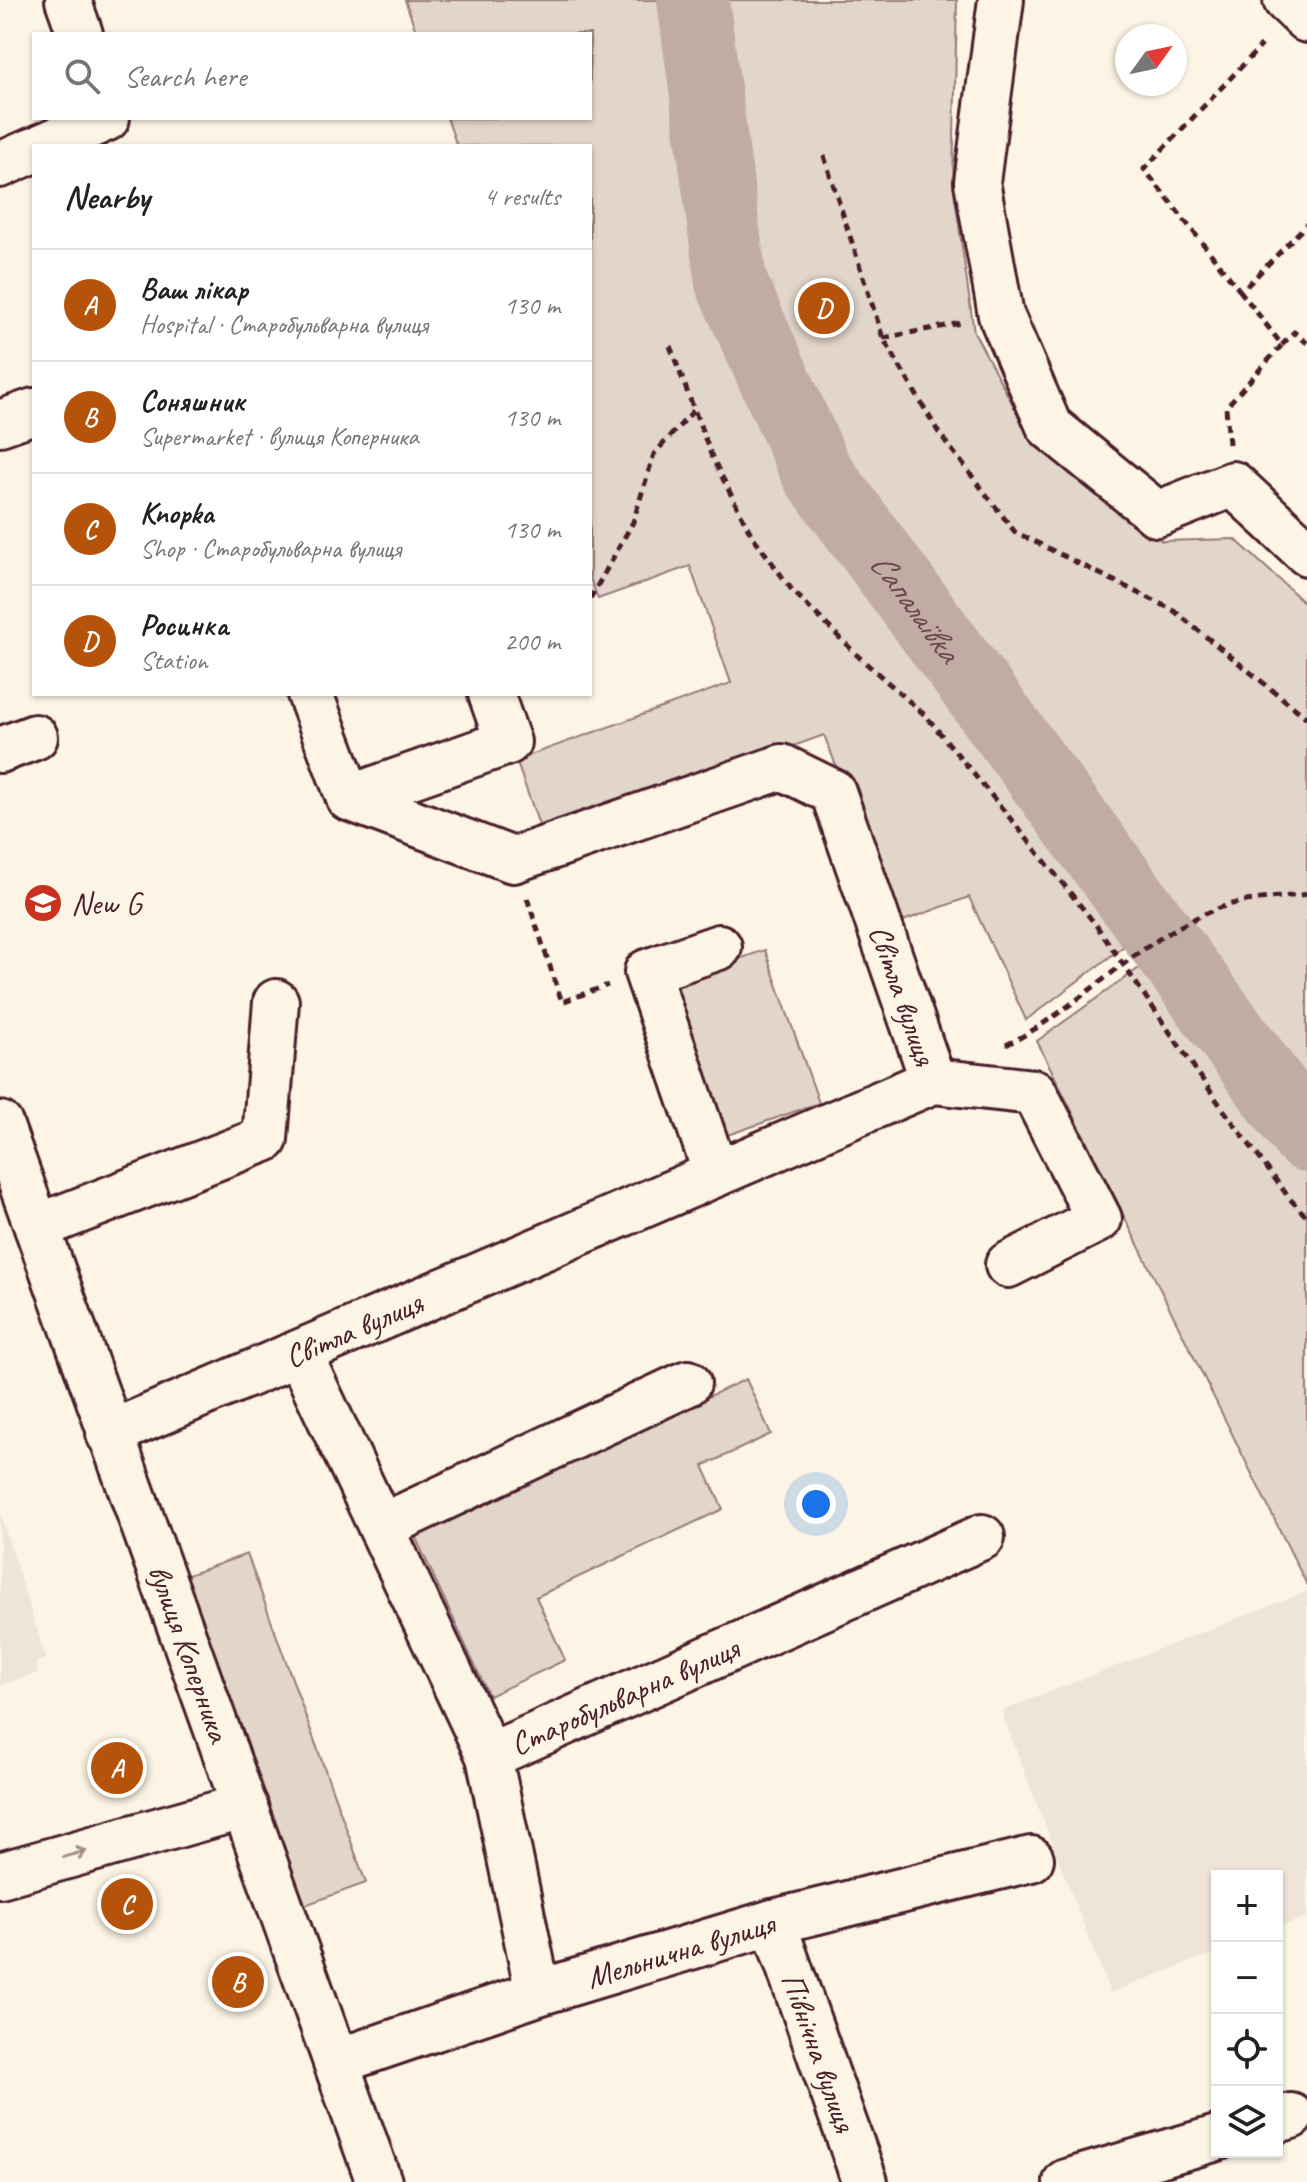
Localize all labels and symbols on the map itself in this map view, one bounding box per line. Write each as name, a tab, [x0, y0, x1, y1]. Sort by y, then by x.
north arrow	[1115, 24, 1187, 96]
pin: D	[798, 278, 850, 338]
water label: Сапалаївка	[861, 543, 972, 673]
school or university icon: New G	[22, 882, 64, 924]
place label: New G	[71, 883, 144, 924]
street label: Світла вулиця	[859, 920, 946, 1072]
street label: Світла вулиця	[279, 1282, 430, 1377]
your location	[796, 1484, 836, 1524]
street label: вулиця Коперника	[138, 1559, 240, 1749]
street label: Старобульварна вулиця	[504, 1627, 747, 1765]
pin: A	[91, 1738, 143, 1798]
one-way arrow	[62, 1846, 88, 1861]
pin: C	[101, 1874, 153, 1934]
street label: Мельнична вулиця	[582, 1902, 781, 1998]
pin: B	[212, 1952, 264, 2012]
street label: Північна вулиця	[772, 1967, 866, 2139]

